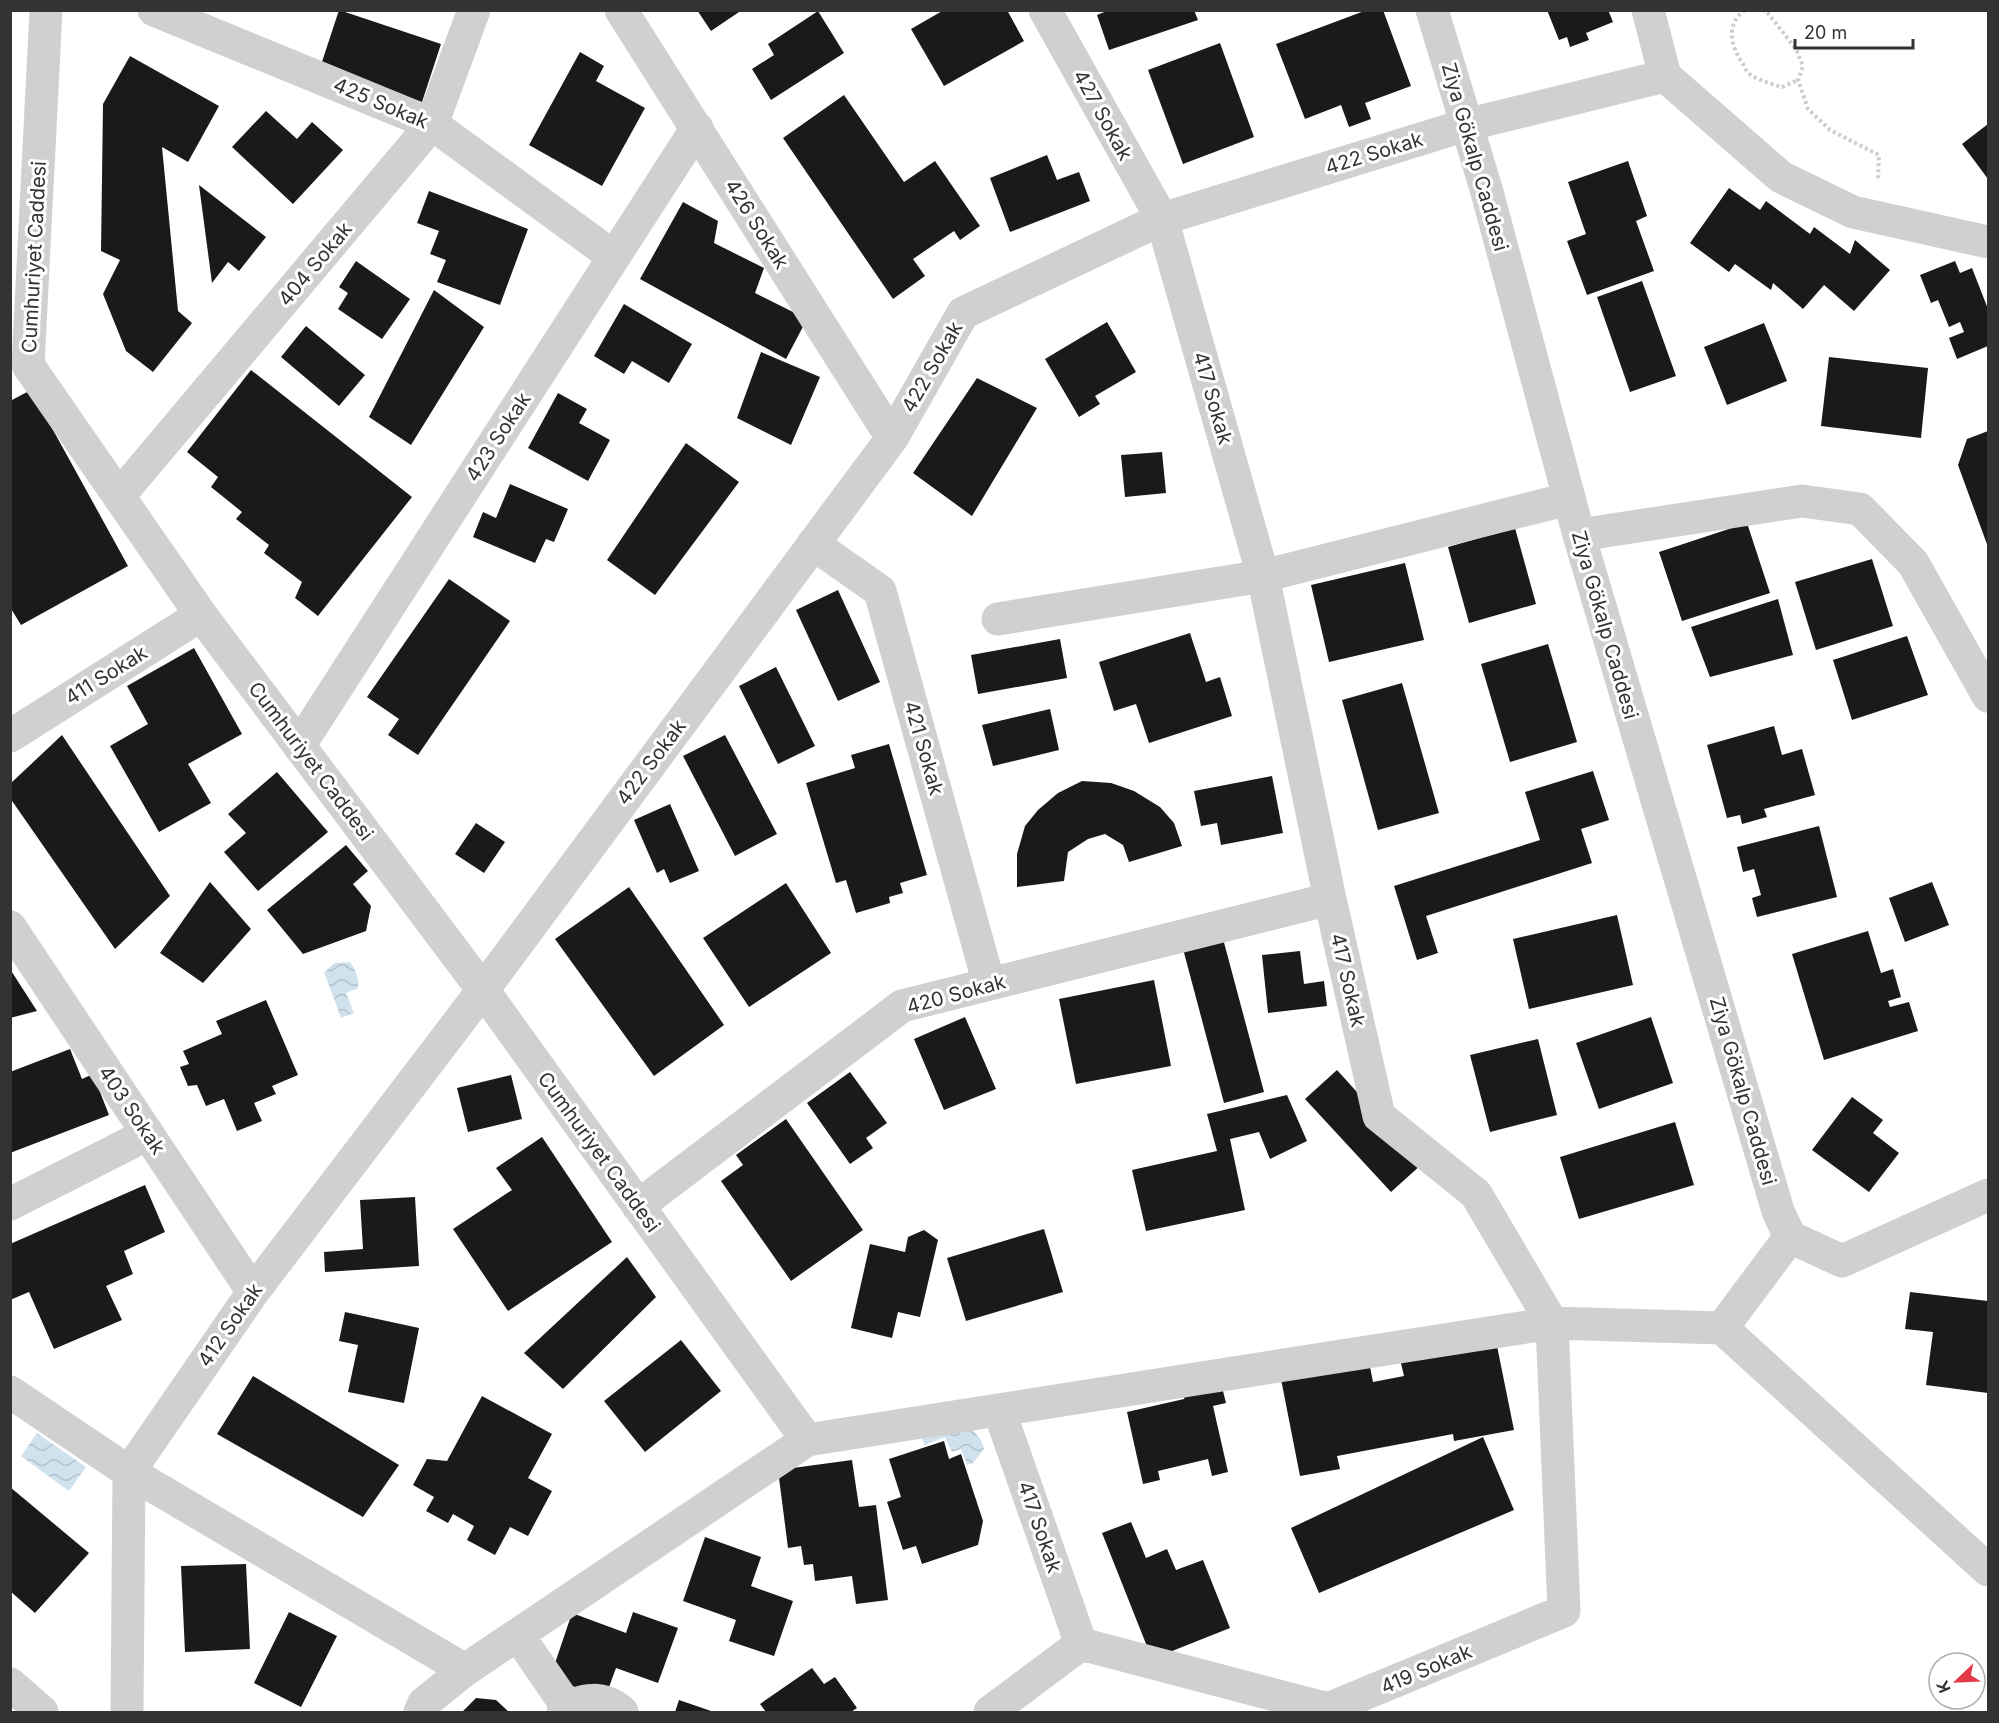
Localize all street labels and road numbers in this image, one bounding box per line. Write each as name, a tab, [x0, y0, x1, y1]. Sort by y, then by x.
street label: Ziya Gökalp Caddesi	[1437, 60, 1513, 254]
street label: 427 Sokak	[1068, 65, 1138, 165]
street label: 425 Sokak	[330, 72, 432, 134]
street label: 422 Sokak	[1322, 127, 1426, 179]
street label: Cumhuriyet Caddesi	[17, 160, 51, 354]
street label: 426 Sokak	[720, 175, 794, 273]
street label: 404 Sokak	[273, 217, 357, 311]
street label: 422 Sokak	[896, 317, 968, 417]
street label: 417 Sokak	[1188, 349, 1238, 447]
street label: 423 Sokak	[460, 388, 536, 486]
street label: Ziya Gökalp Caddesi	[1567, 528, 1643, 722]
street label: 411 Sokak	[60, 640, 152, 710]
street label: Cumhuriyet Caddesi	[244, 677, 378, 845]
street label: 421 Sokak	[899, 698, 949, 798]
street label: 422 Sokak	[611, 714, 691, 810]
street label: 417 Sokak	[1326, 931, 1370, 1029]
street label: 420 Sokak	[904, 969, 1008, 1019]
street label: Ziya Gökalp Caddesi	[1705, 994, 1781, 1188]
street label: 403 Sokak	[94, 1061, 170, 1159]
street label: Cumhuriyet Caddesi	[533, 1067, 665, 1237]
street label: 412 Sokak	[192, 1279, 268, 1371]
street label: 417 Sokak	[1013, 1478, 1067, 1576]
street label: 419 Sokak	[1377, 1639, 1475, 1699]

